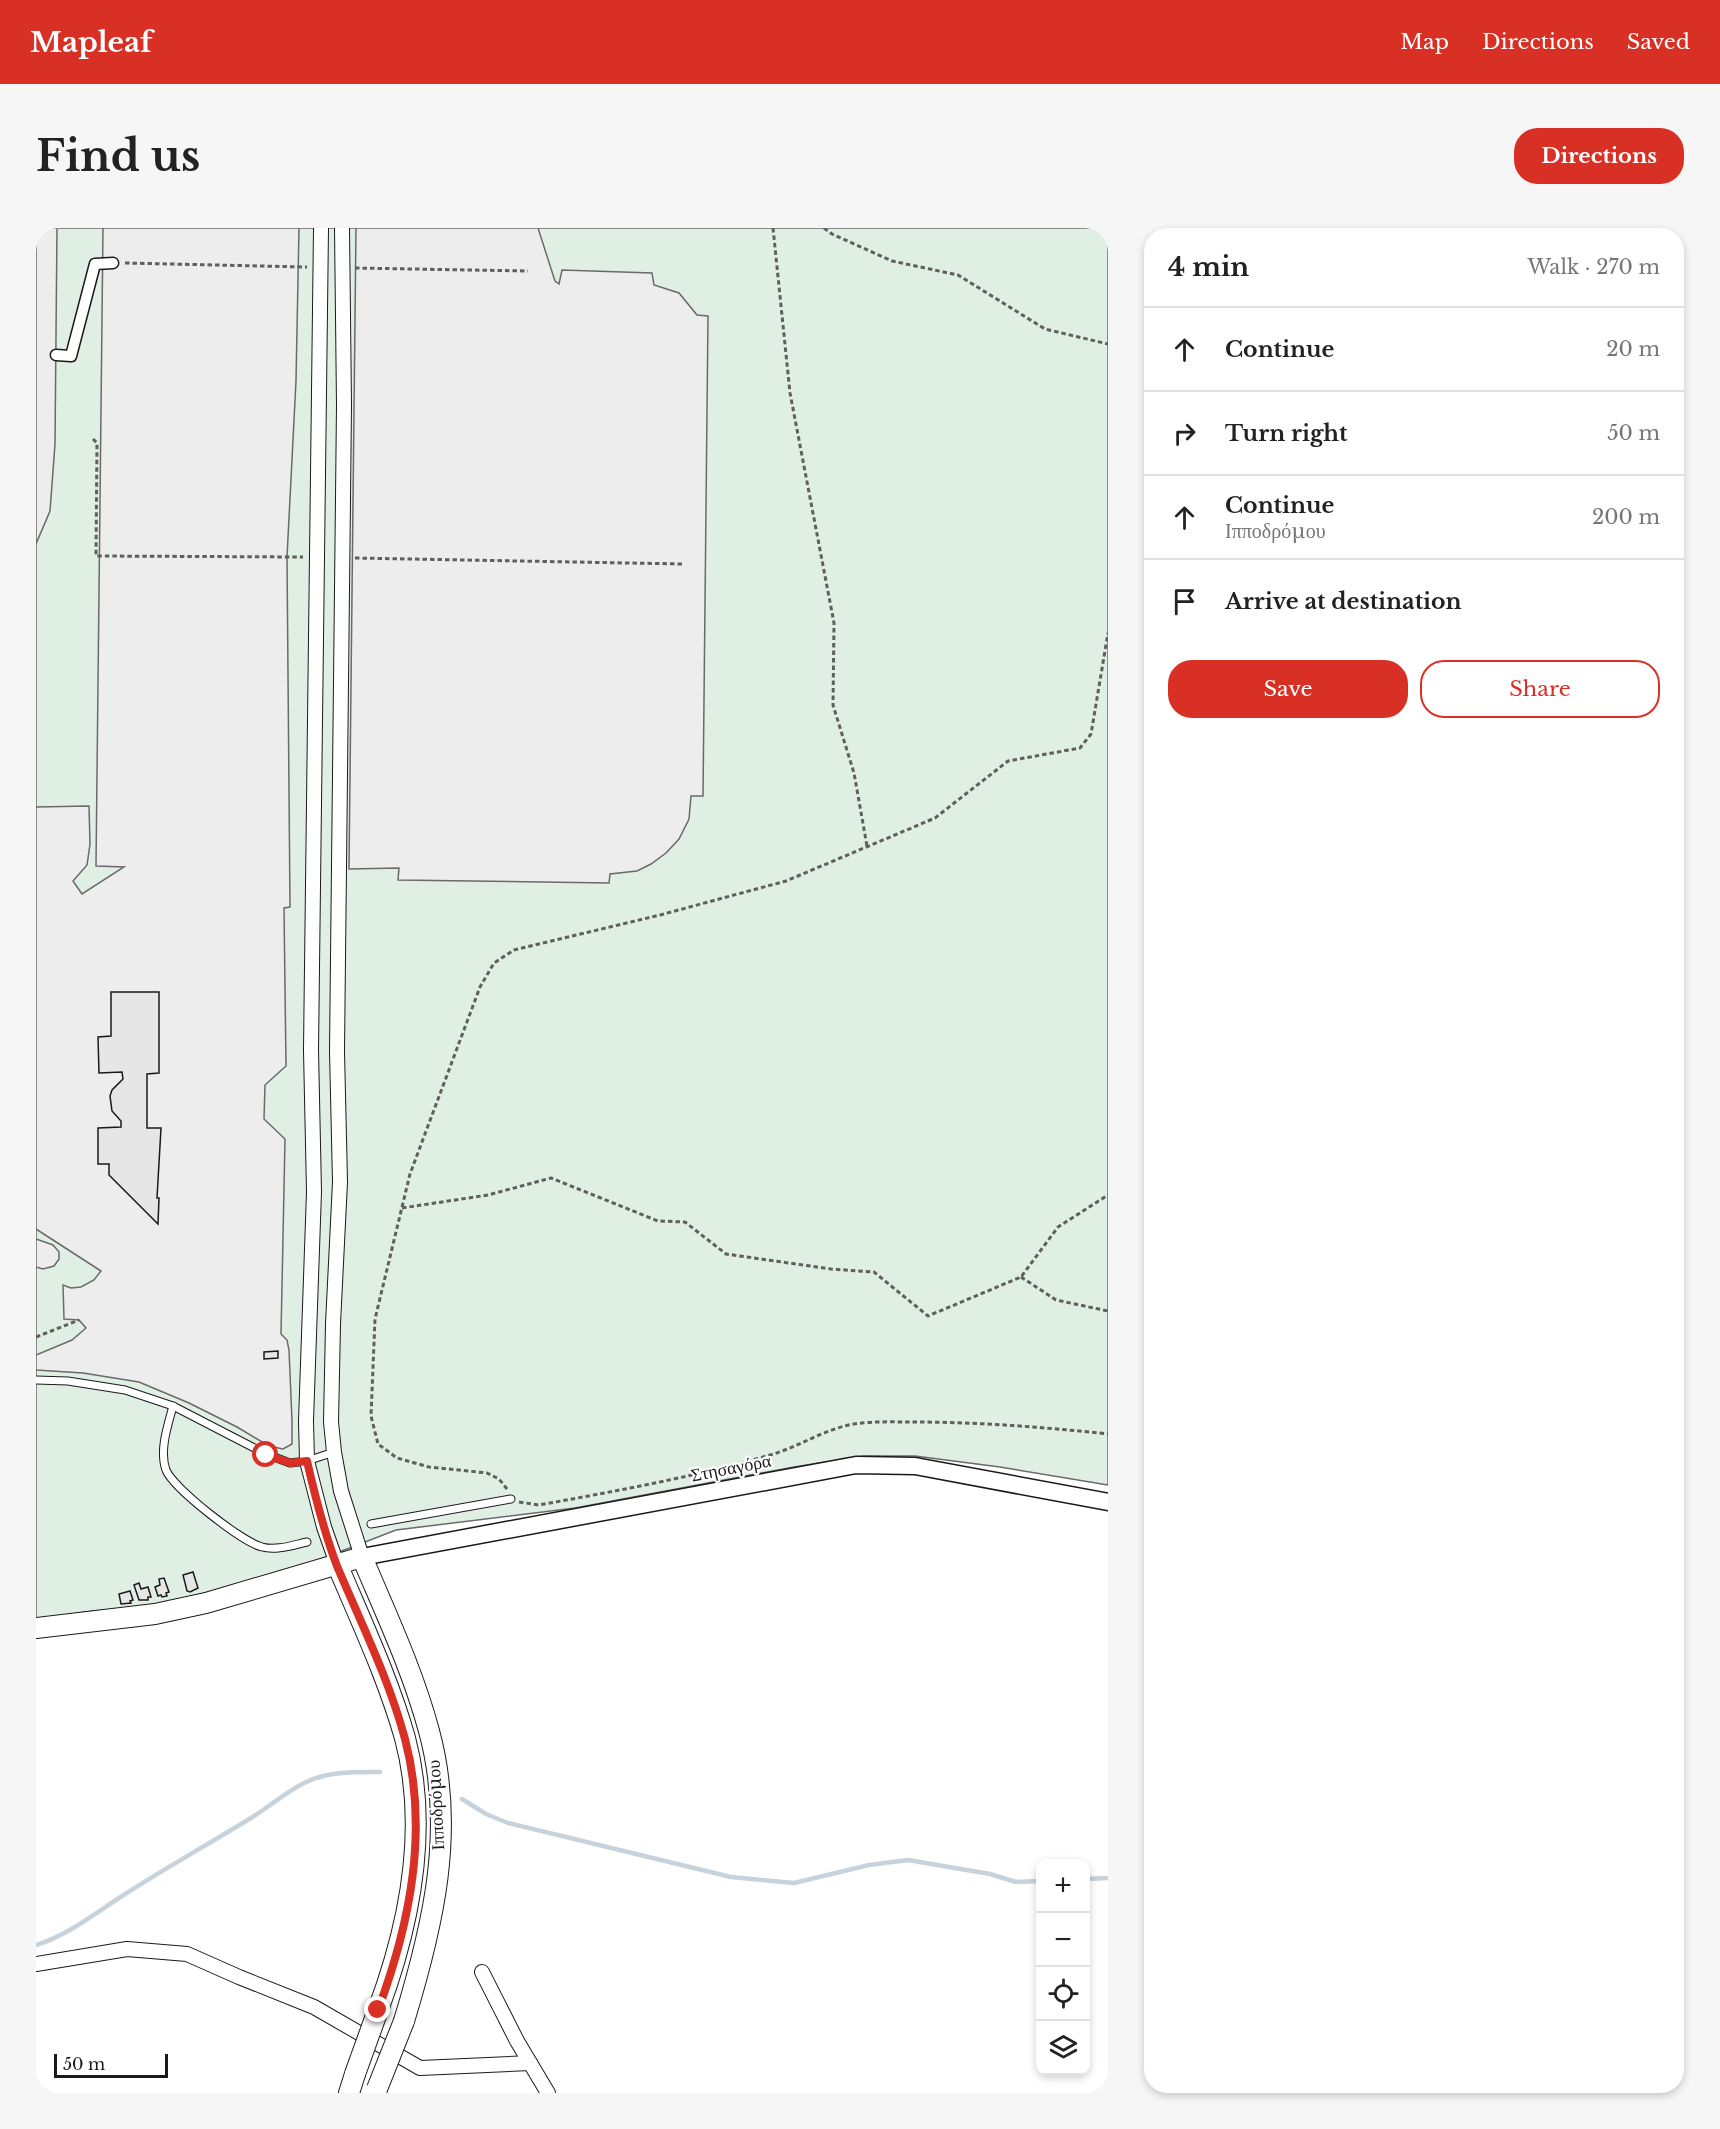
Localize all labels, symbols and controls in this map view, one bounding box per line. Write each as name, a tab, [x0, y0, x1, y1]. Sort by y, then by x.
text: Mapleaf	[30, 25, 152, 60]
text: Map	[1400, 29, 1449, 55]
text: Directions	[1482, 29, 1594, 55]
text: Saved	[1627, 29, 1690, 55]
button: Directions	[1514, 128, 1684, 184]
text: Find us	[36, 130, 200, 182]
text: 4 min	[1168, 251, 1249, 283]
text: Walk · 270 m	[1528, 255, 1660, 279]
icon: ahead	[1168, 333, 1201, 366]
text: Continue	[1225, 336, 1334, 363]
text: 20 m	[1606, 337, 1660, 361]
icon: right	[1168, 417, 1201, 450]
text: Turn right	[1225, 420, 1347, 447]
text: 50 m	[1607, 421, 1660, 445]
text: Continue	[1225, 492, 1334, 519]
icon: ahead	[1168, 501, 1201, 534]
text: 200 m	[1592, 505, 1660, 529]
text: Ιπποδρόμου	[1225, 519, 1326, 543]
icon: arrive	[1168, 585, 1201, 618]
text: Arrive at destination	[1225, 588, 1462, 615]
button: Save	[1168, 660, 1408, 718]
button: Share	[1420, 660, 1660, 718]
route start	[252, 1441, 278, 1467]
street label: Στησαγόρα	[689, 1449, 774, 1487]
street label: Ιπποδρόμου	[423, 1759, 449, 1851]
map controls	[1036, 1859, 1090, 2075]
button: +	[1036, 1859, 1090, 1913]
button: −	[1036, 1913, 1090, 1967]
button: locate	[1036, 1967, 1090, 2021]
route end	[364, 1996, 390, 2022]
button: layers	[1036, 2021, 1090, 2075]
scale bar	[54, 2051, 168, 2078]
text: 50 m	[63, 2054, 105, 2074]

